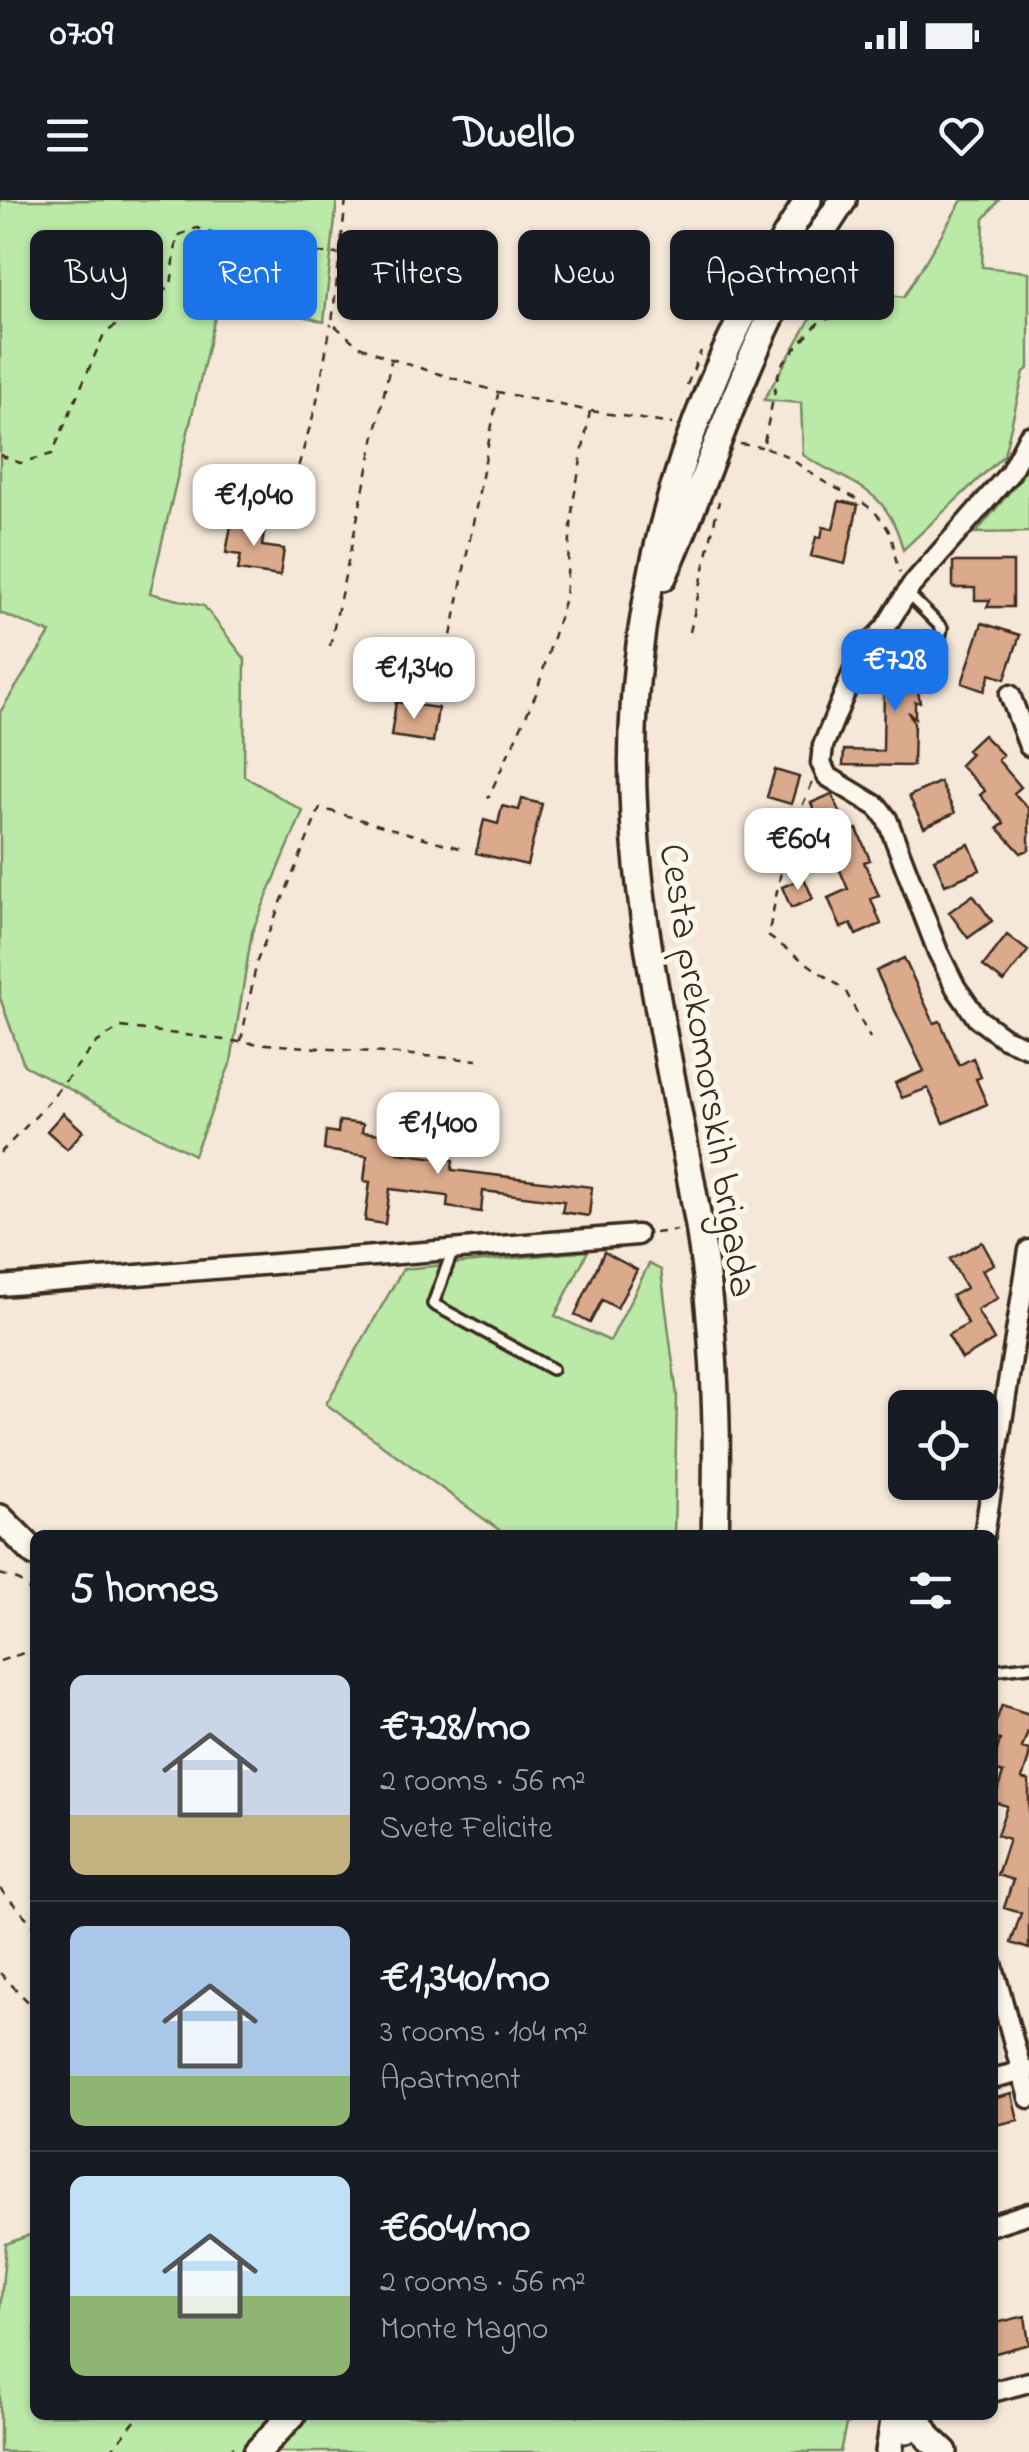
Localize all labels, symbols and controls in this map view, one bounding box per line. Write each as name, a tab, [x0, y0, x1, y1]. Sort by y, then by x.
text: 07:09	[50, 7, 113, 63]
text: Dwello	[454, 102, 575, 168]
icon: menu	[40, 108, 95, 163]
icon: heart	[934, 108, 989, 163]
chip: Buy	[30, 230, 163, 320]
chip: Rent	[183, 230, 317, 320]
chip: Filters	[337, 230, 498, 320]
chip: New	[518, 230, 650, 320]
chip: Apartment	[670, 230, 894, 320]
pin: €1,040	[173, 464, 335, 549]
text: €1,040	[215, 473, 293, 520]
pin: €728	[836, 629, 954, 714]
pin: €1,340	[333, 637, 495, 722]
text: €728	[863, 638, 927, 685]
text: €1,340	[375, 646, 453, 693]
pin: €604	[739, 808, 857, 893]
text: €604	[766, 817, 830, 864]
street label: Cesta prekomorskih brigada	[641, 840, 771, 1302]
pin: €1,400	[357, 1092, 519, 1177]
text: €1,400	[399, 1101, 477, 1148]
map controls	[888, 1390, 998, 1500]
button: locate	[888, 1390, 998, 1500]
text: 5 homes	[70, 1560, 219, 1621]
icon: filters	[903, 1563, 958, 1618]
text: €728/mo	[380, 1698, 531, 1759]
icon: home	[150, 1715, 270, 1835]
text: 2 rooms · 56 m²	[380, 1759, 586, 1806]
text: Svete Felicite	[380, 1806, 553, 1853]
text: €1,340/mo	[380, 1949, 550, 2010]
icon: home	[150, 1966, 270, 2086]
text: 3 rooms · 104 m²	[380, 2010, 588, 2057]
text: Apartment	[380, 2057, 521, 2104]
text: €604/mo	[380, 2199, 531, 2260]
icon: home	[150, 2216, 270, 2336]
text: 2 rooms · 56 m²	[380, 2260, 586, 2307]
text: Monte Magno	[380, 2307, 548, 2354]

